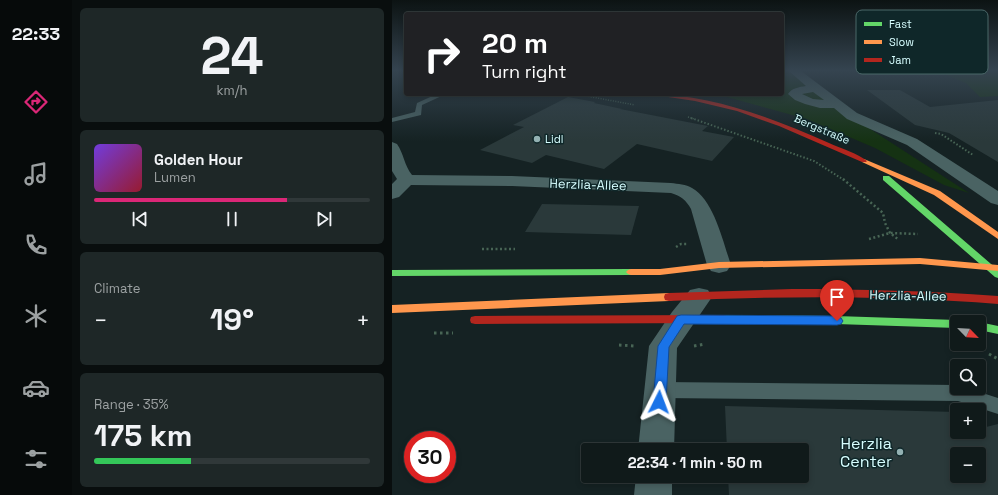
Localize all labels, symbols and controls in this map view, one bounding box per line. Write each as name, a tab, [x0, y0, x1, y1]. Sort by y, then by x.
legend	[856, 10, 988, 74]
text: Fast	[889, 17, 912, 31]
text: 22:33	[12, 22, 60, 45]
text: 24	[200, 23, 264, 89]
text: 20 m	[482, 25, 548, 61]
icon: right	[416, 28, 468, 80]
text: Slow	[889, 35, 914, 49]
text: Jam	[889, 53, 911, 67]
text: Turn right	[482, 60, 566, 83]
text: km/h	[217, 82, 247, 99]
icon: directions	[22, 88, 50, 116]
street label: Bergstraße	[792, 111, 852, 147]
place label: Lidl	[545, 132, 563, 146]
marker: Lidl	[532, 134, 542, 144]
text: Golden Hour	[154, 150, 243, 169]
icon: music	[22, 160, 50, 188]
text: Lumen	[154, 169, 196, 186]
street label: Herzlia-Allee	[549, 175, 627, 194]
icon: previous	[129, 208, 151, 230]
icon: pause	[221, 208, 243, 230]
icon: next	[313, 208, 335, 230]
icon: phone	[22, 231, 50, 259]
text: Climate	[94, 280, 140, 297]
pin	[820, 280, 854, 321]
icon: arrive	[826, 286, 848, 308]
street label: Herzlia-Allee	[869, 286, 947, 305]
text: 19°	[210, 300, 254, 339]
icon: climate	[22, 302, 50, 330]
text: −	[94, 306, 108, 334]
text: +	[356, 306, 370, 334]
north arrow	[950, 315, 986, 351]
map controls	[950, 315, 986, 483]
button: search	[950, 359, 986, 395]
icon: car	[22, 374, 50, 402]
position arrow	[638, 381, 680, 423]
text: Range · 35%	[94, 396, 168, 413]
button: +	[950, 403, 986, 439]
text: 175 km	[94, 416, 192, 455]
speed limit sign: 30	[404, 431, 456, 483]
place label: Herzlia Center	[840, 433, 892, 472]
icon: filters	[22, 445, 50, 473]
marker: Herzlia Center	[895, 447, 905, 457]
button: −	[950, 447, 986, 483]
text: 22:34 · 1 min · 50 m	[628, 453, 762, 472]

